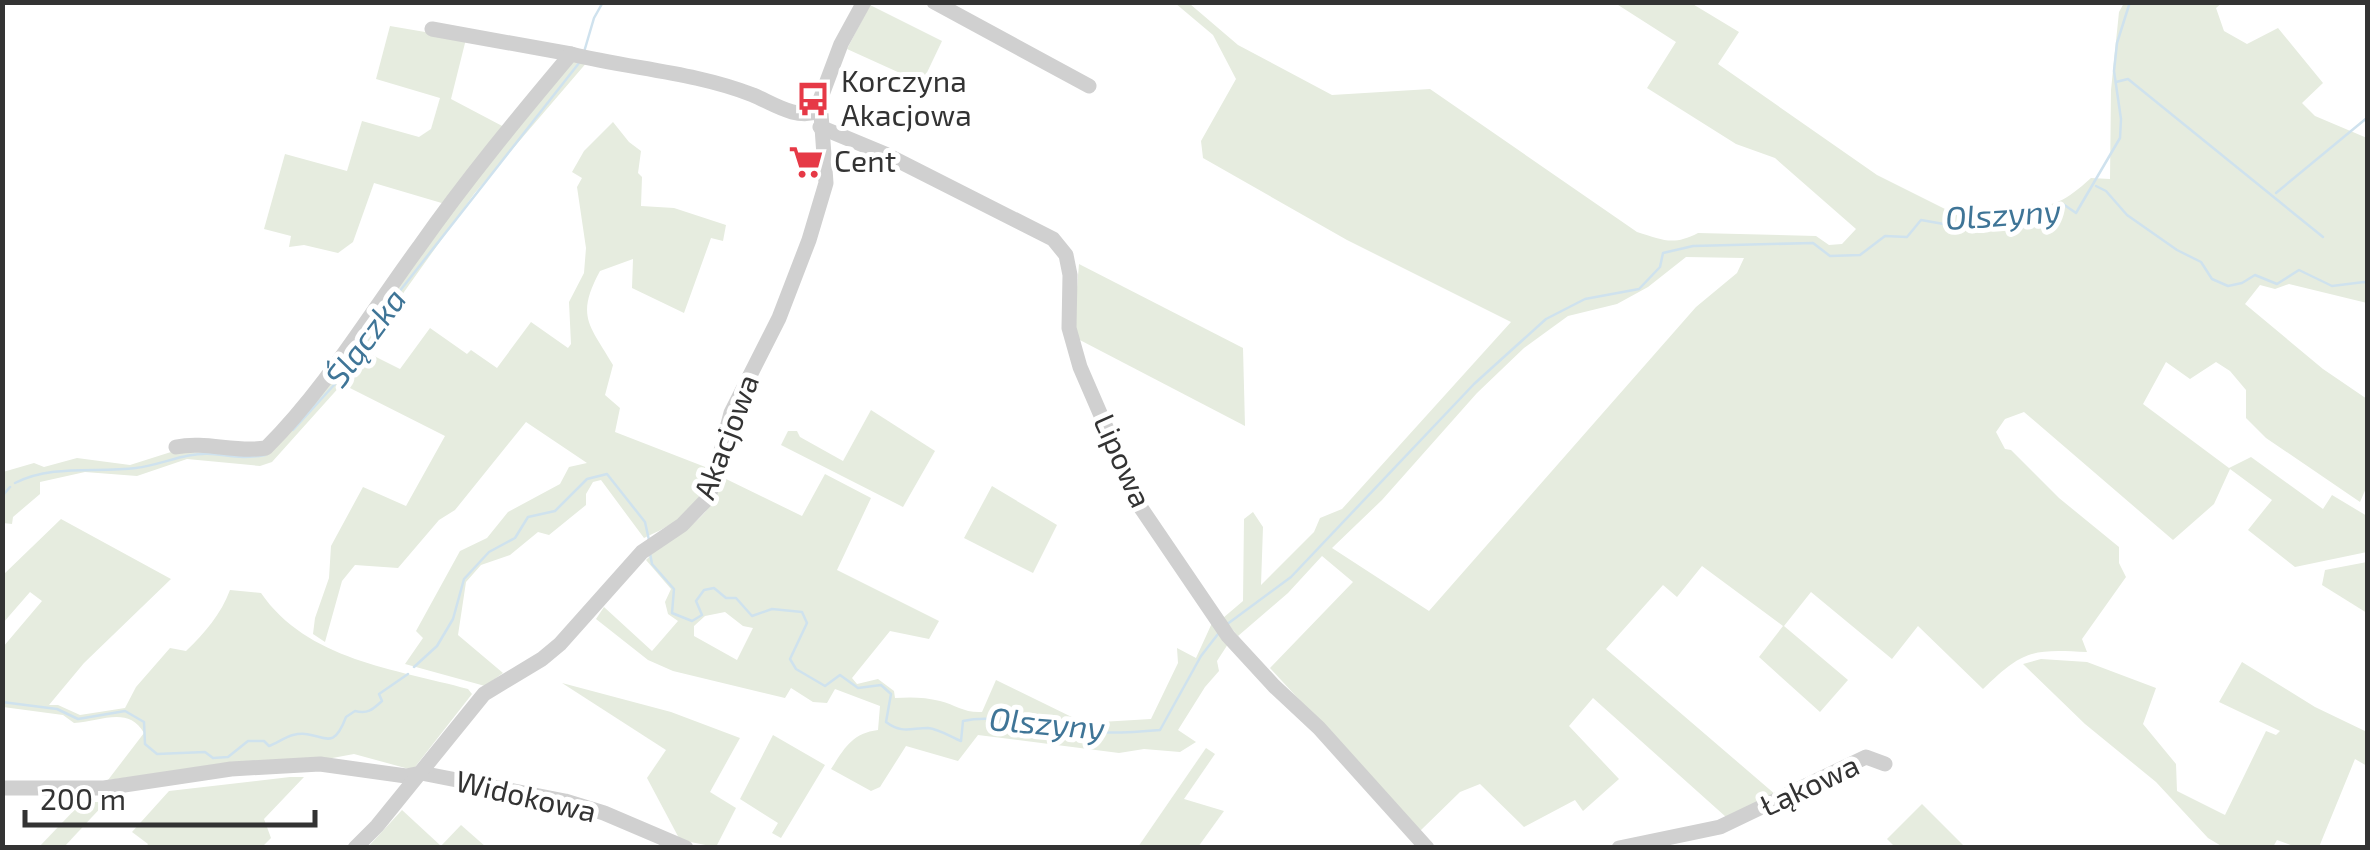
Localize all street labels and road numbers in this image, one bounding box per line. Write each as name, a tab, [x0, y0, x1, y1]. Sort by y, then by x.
street label: Akacjowa	[685, 369, 765, 504]
street label: Lipowa	[1087, 408, 1160, 512]
street label: Łąkowa	[1754, 746, 1864, 823]
street label: Widokowa	[453, 761, 600, 829]

